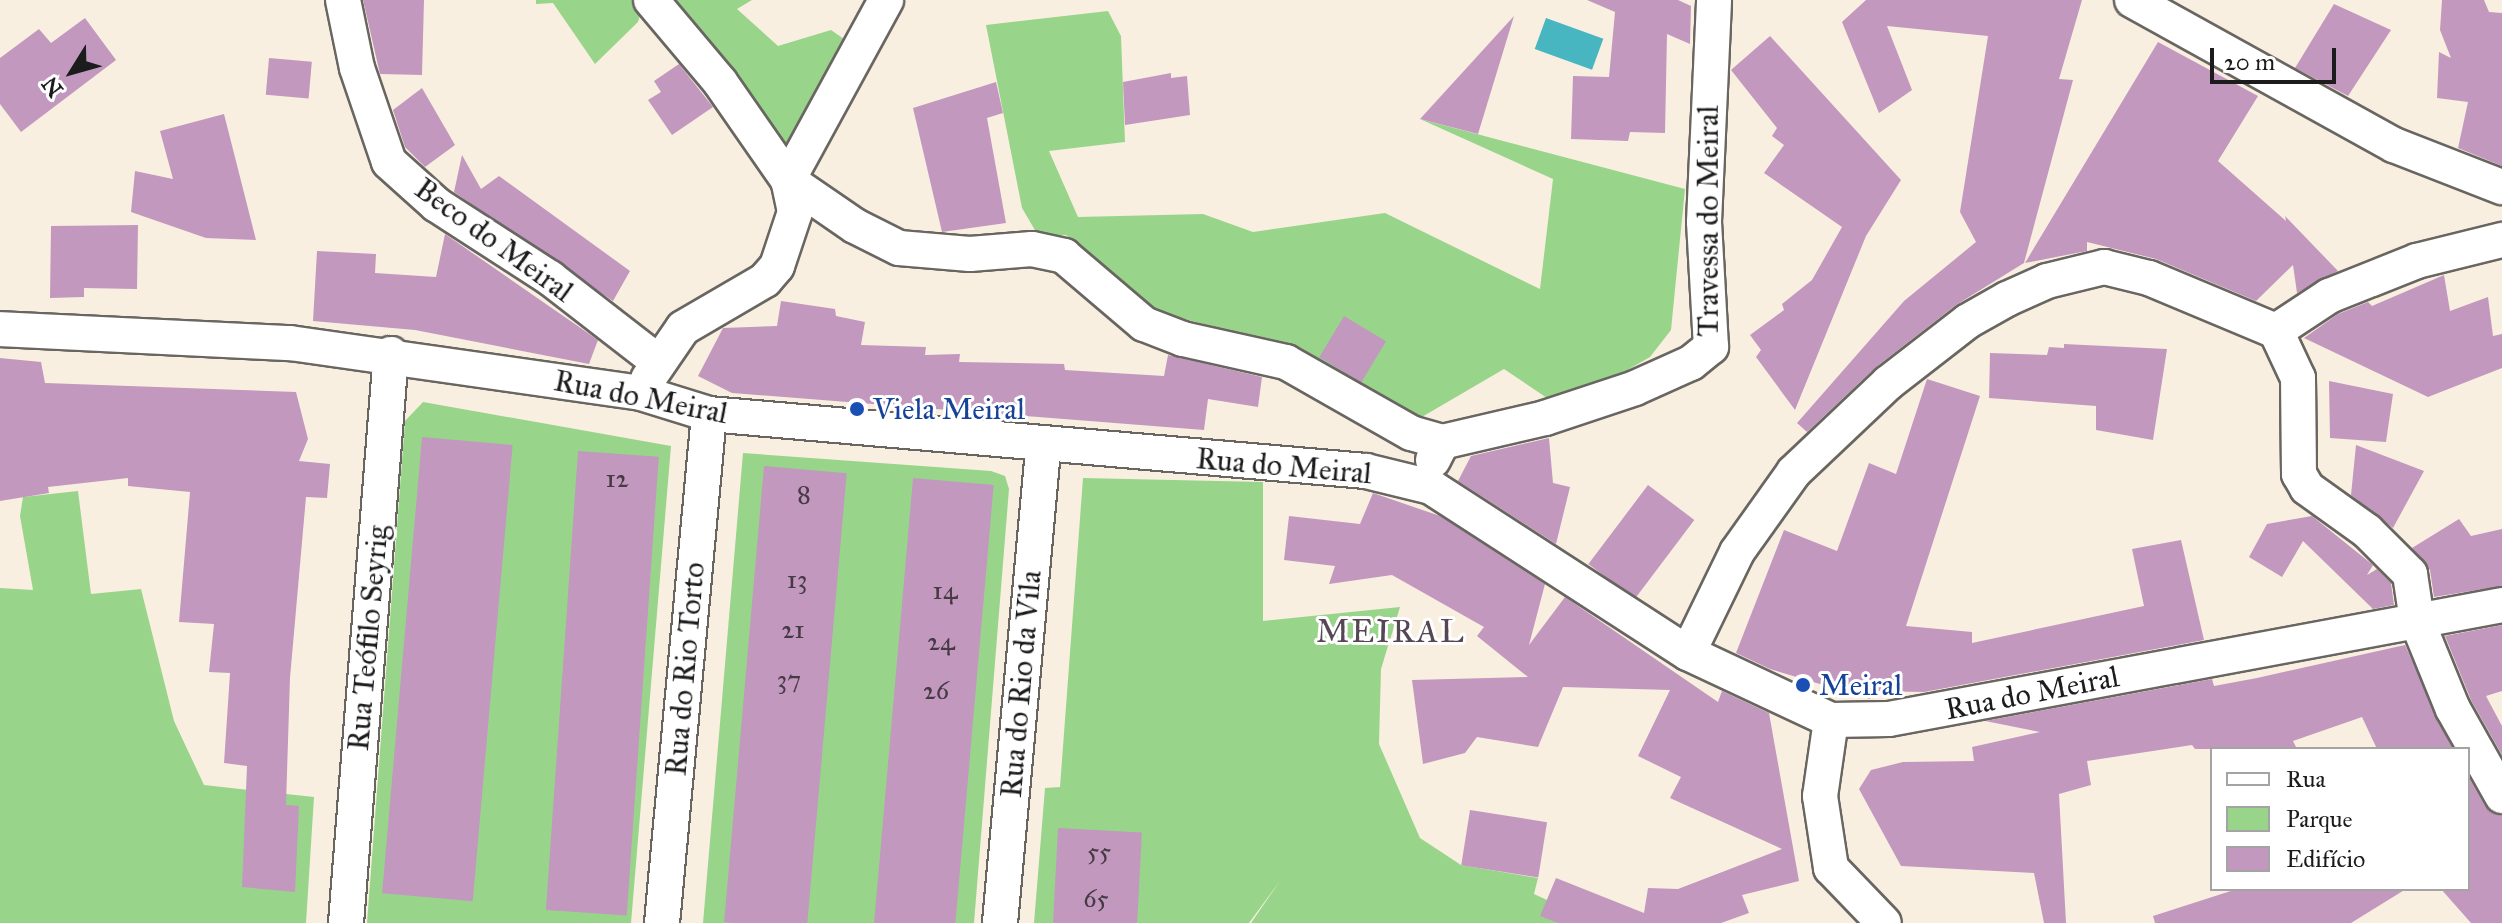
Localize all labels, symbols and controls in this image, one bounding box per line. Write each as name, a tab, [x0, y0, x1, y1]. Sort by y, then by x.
north arrow	[32, 32, 112, 112]
scale bar	[2214, 32, 2340, 82]
text: 20 m	[2224, 47, 2275, 77]
text: N	[36, 71, 69, 102]
street label: Travessa do Meiral	[1690, 105, 1726, 337]
street label: Beco do Meiral	[408, 170, 580, 310]
street label: Rua do Meiral	[551, 363, 731, 431]
place label: Viela Meiral	[873, 391, 1025, 427]
marker: Viela Meiral	[848, 400, 866, 418]
street label: Rua do Meiral	[1195, 440, 1373, 492]
house number: 12	[605, 463, 629, 495]
house number: 8	[797, 479, 811, 511]
street label: Rua Teófilo Seyrig	[340, 524, 396, 752]
street label: Rua do Rio Torto	[658, 561, 712, 777]
house number: 13	[787, 564, 807, 596]
street label: Rua do Rio da Vila	[993, 569, 1049, 799]
house number: 14	[933, 575, 957, 607]
district label: MEIRAL	[1316, 613, 1466, 651]
house number: 21	[781, 614, 805, 646]
house number: 24	[927, 626, 955, 658]
street label: Rua do Meiral	[1942, 659, 2122, 727]
house number: 37	[777, 664, 801, 696]
place label: Meiral	[1819, 667, 1902, 703]
house number: 26	[923, 675, 949, 707]
marker: Meiral	[1794, 676, 1812, 694]
legend	[2210, 747, 2470, 891]
text: Rua	[2286, 764, 2326, 794]
text: Parque	[2286, 804, 2353, 834]
house number: 55	[1087, 836, 1111, 868]
text: Edifício	[2286, 844, 2365, 874]
house number: 65	[1083, 883, 1109, 915]

